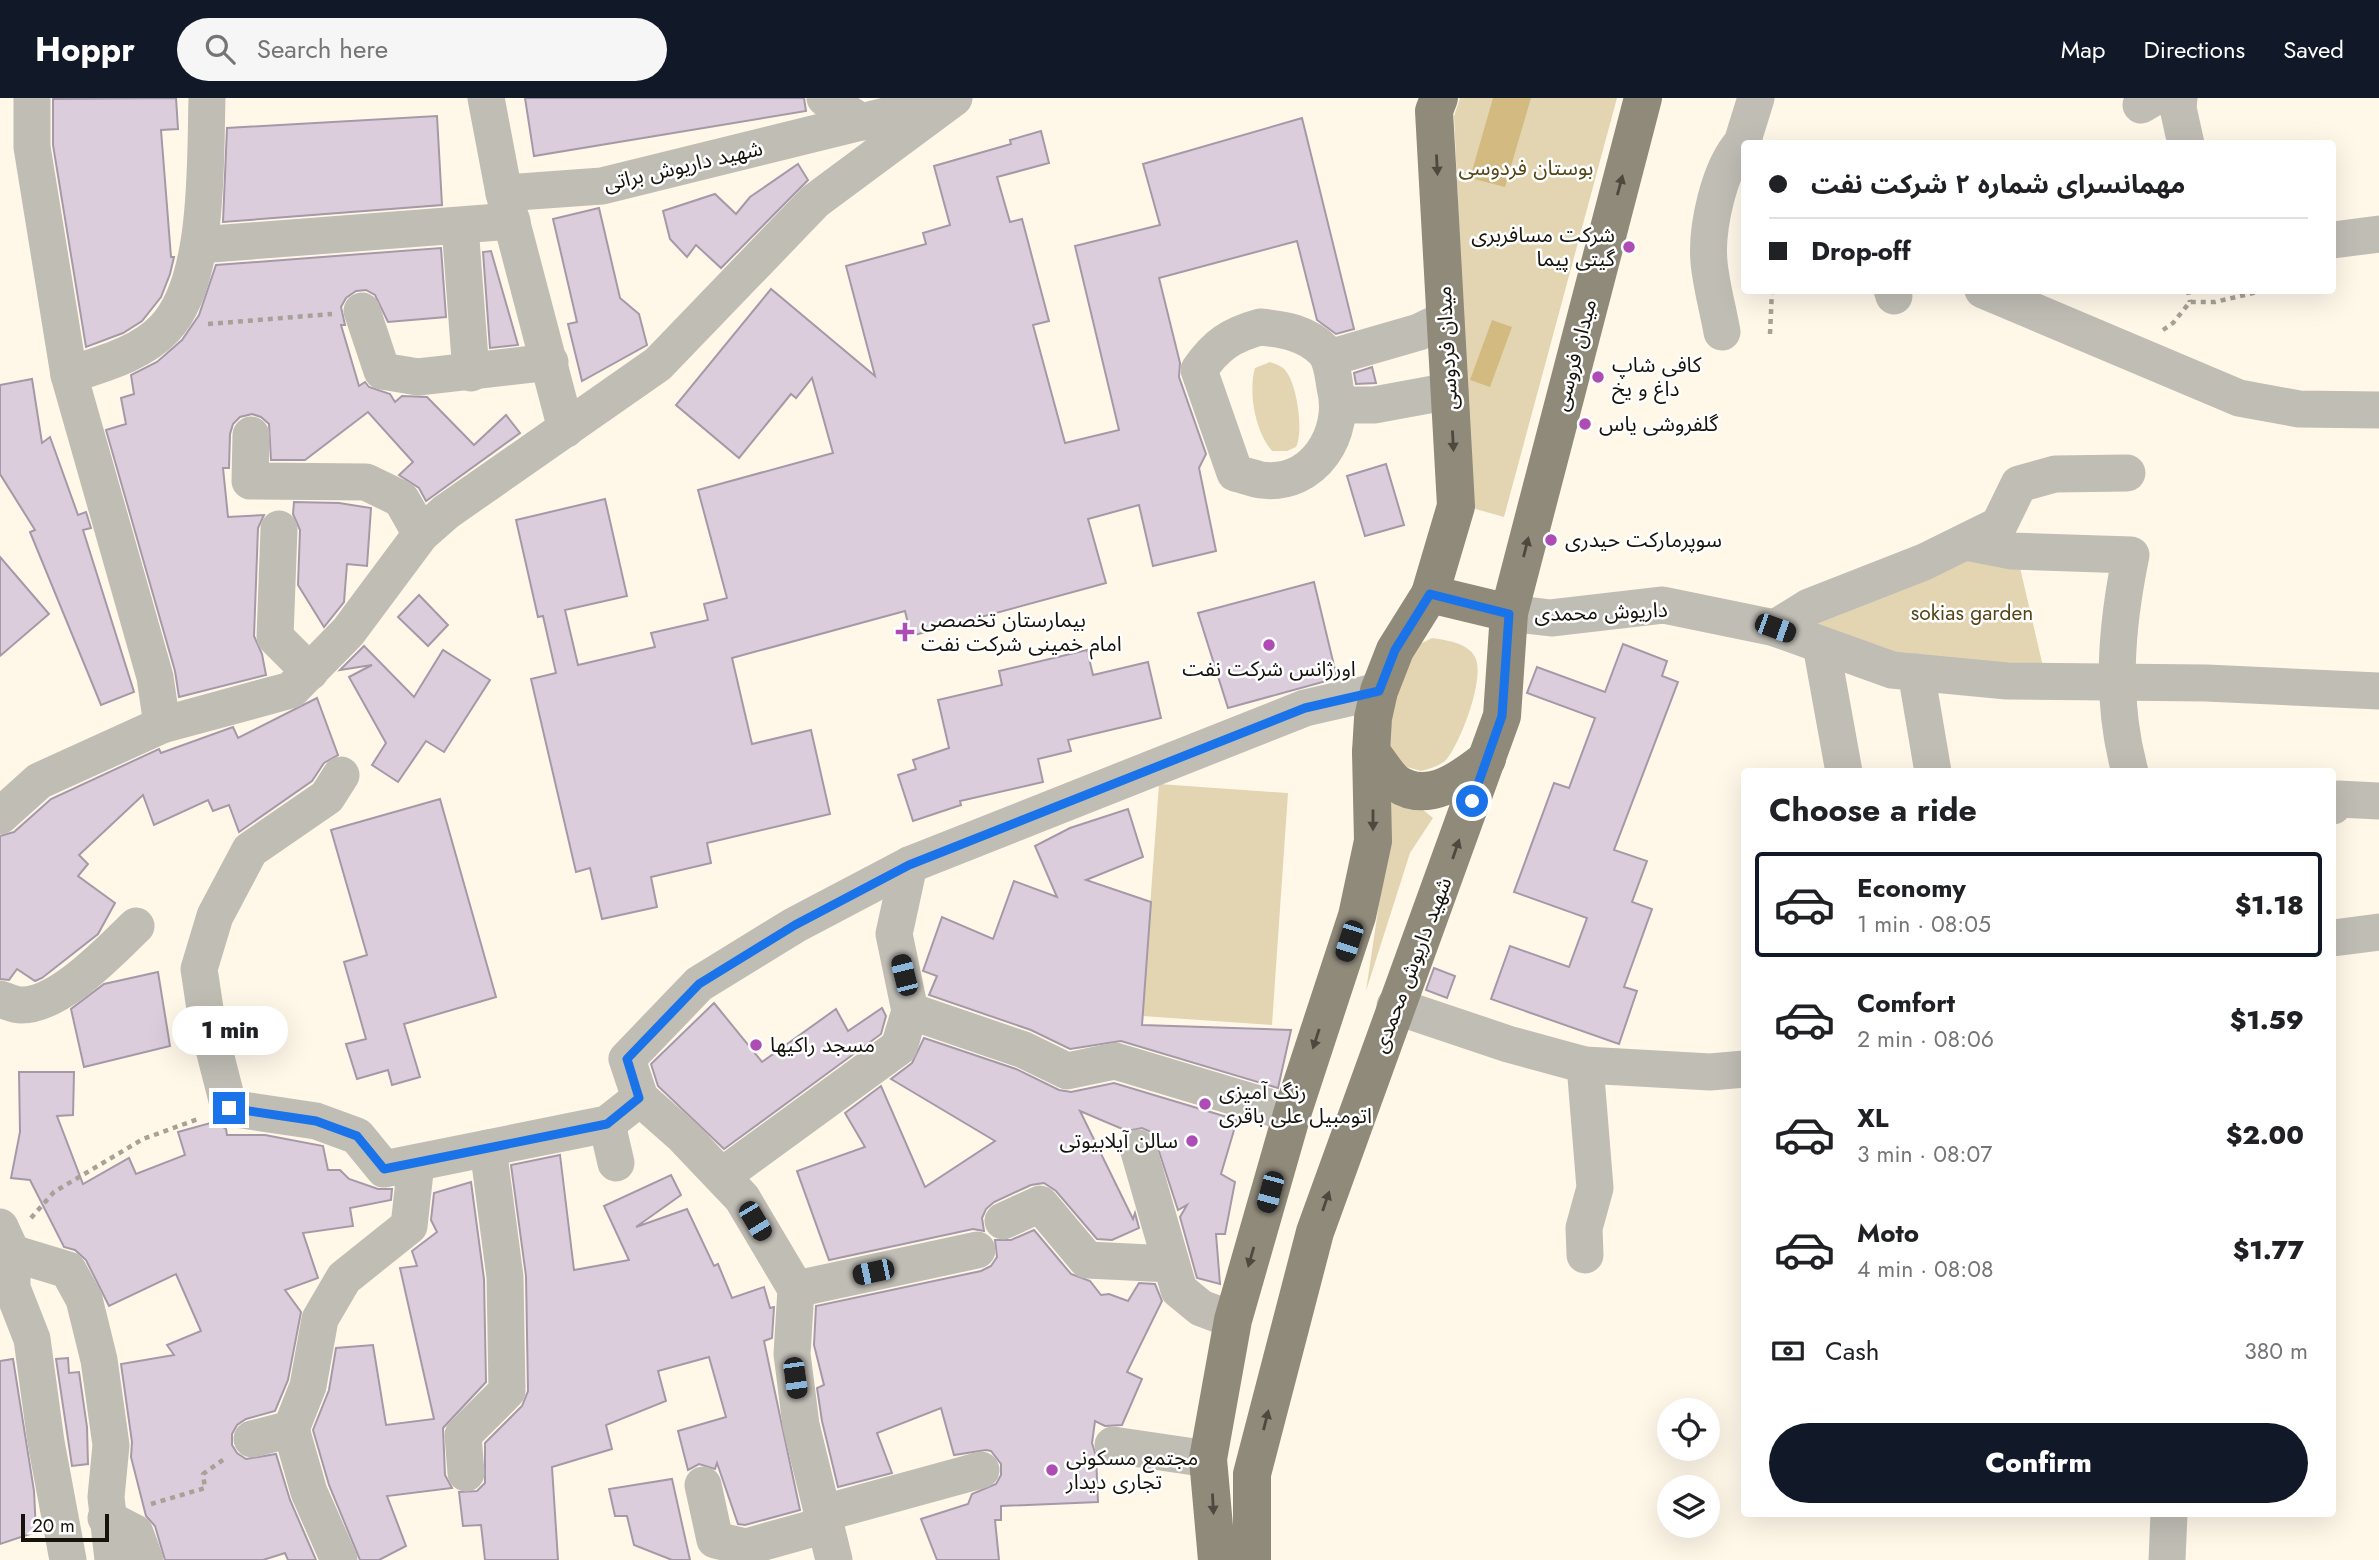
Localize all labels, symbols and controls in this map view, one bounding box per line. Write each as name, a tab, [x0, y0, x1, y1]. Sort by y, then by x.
search box	[177, 18, 667, 81]
text: Hoppr	[35, 26, 135, 73]
icon: search	[201, 30, 239, 68]
text: Search here	[257, 30, 388, 68]
text: Map	[2061, 32, 2106, 67]
text: Directions	[2144, 32, 2245, 67]
text: Saved	[2283, 32, 2344, 67]
street label: شهید داریوش براتی	[600, 133, 766, 199]
park label: بوستان فردوسی	[1458, 153, 1594, 183]
one-way arrow	[1432, 155, 1443, 177]
text: مهمانسرای شماره ۲ شرکت نفت	[1811, 165, 2185, 203]
one-way arrow	[1615, 174, 1626, 196]
place label: شرکت مسافربری گیتی پیما	[1471, 220, 1615, 274]
text: Drop-off	[1811, 232, 1911, 270]
marker: شرکت مسافربری گیتی پیما	[1621, 239, 1637, 255]
street label: میدان فردوسی	[1429, 285, 1465, 411]
street label: میدان فروسی	[1546, 296, 1604, 414]
place label: کافی شاپ داغ و یخ	[1612, 350, 1702, 404]
marker: کافی شاپ داغ و یخ	[1590, 369, 1606, 385]
place label: گلفروشی یاس	[1599, 409, 1718, 439]
marker: گلفروشی یاس	[1577, 416, 1593, 432]
one-way arrow	[1447, 431, 1458, 453]
place label: سوپرمارکت حیدری	[1565, 525, 1722, 555]
marker: سوپرمارکت حیدری	[1543, 532, 1559, 548]
one-way arrow	[1521, 536, 1532, 558]
street label: داریوش محمدی	[1534, 595, 1668, 629]
park label: sokias garden	[1911, 598, 2033, 628]
place label: بیمارستان تخصصی امام خمینی شرکت نفت	[921, 605, 1122, 660]
car	[1752, 611, 1799, 645]
marker: بیمارستان تخصصی امام خمینی شرکت نفت	[895, 622, 915, 642]
marker: اورژانس شرکت نفت	[1261, 637, 1277, 653]
place label: اورژانس شرکت نفت	[1182, 654, 1356, 684]
route start	[1456, 785, 1488, 817]
text: Choose a ride	[1769, 787, 1977, 833]
one-way arrow	[1367, 809, 1378, 831]
one-way arrow	[1451, 839, 1462, 860]
text: Economy	[1857, 869, 1966, 907]
street label: شهید داریوش محمدی	[1365, 873, 1459, 1057]
icon: car	[1773, 873, 1836, 936]
text: $1.18	[2235, 886, 2304, 924]
text: 1 min · 08:05	[1857, 907, 1991, 941]
car	[1333, 918, 1366, 964]
car	[889, 952, 920, 998]
text: Comfort	[1857, 984, 1955, 1022]
icon: car	[1773, 988, 1836, 1051]
text: $1.59	[2230, 1001, 2304, 1039]
callout: 1 min	[171, 1006, 287, 1056]
text: 1 min	[201, 1013, 259, 1047]
text: 2 min · 08:06	[1857, 1022, 1994, 1056]
one-way arrow	[1311, 1029, 1321, 1050]
place label: مسجد راکیها	[770, 1030, 875, 1060]
marker: مسجد راکیها	[748, 1037, 764, 1053]
place label: رنگ آمیزی اتومبیل علی باقری	[1219, 1077, 1372, 1131]
route end	[213, 1092, 245, 1124]
marker: رنگ آمیزی اتومبیل علی باقری	[1197, 1096, 1213, 1112]
text: XL	[1857, 1099, 1889, 1137]
icon: car	[1773, 1103, 1836, 1166]
text: $2.00	[2226, 1116, 2304, 1154]
place label: سالن آیلابیوتی	[1059, 1126, 1178, 1156]
marker: سالن آیلابیوتی	[1184, 1133, 1200, 1149]
text: 3 min · 08:07	[1857, 1137, 1992, 1171]
car	[1255, 1169, 1286, 1215]
one-way arrow	[1321, 1190, 1332, 1211]
car	[736, 1198, 775, 1244]
text: Moto	[1857, 1214, 1919, 1252]
icon: car	[1773, 1218, 1836, 1281]
text: $1.77	[2233, 1231, 2304, 1269]
one-way arrow	[1246, 1247, 1256, 1268]
text: 4 min · 08:08	[1857, 1252, 1994, 1286]
car	[851, 1257, 896, 1287]
icon: cash	[1769, 1332, 1807, 1370]
text: Cash	[1825, 1332, 1879, 1370]
text: 380 m	[2244, 1334, 2308, 1368]
car	[782, 1356, 809, 1400]
map controls	[1657, 1398, 1720, 1538]
button: locate	[1657, 1398, 1720, 1461]
one-way arrow	[1261, 1409, 1272, 1431]
button: Confirm	[1769, 1423, 2308, 1503]
place label: مجتمع مسکونی تجاری دیدار	[1065, 1443, 1198, 1497]
marker: مجتمع مسکونی تجاری دیدار	[1044, 1462, 1060, 1478]
button: layers	[1657, 1475, 1720, 1538]
one-way arrow	[1208, 1493, 1219, 1515]
scale bar	[21, 1511, 108, 1543]
text: 20 m	[32, 1512, 75, 1539]

